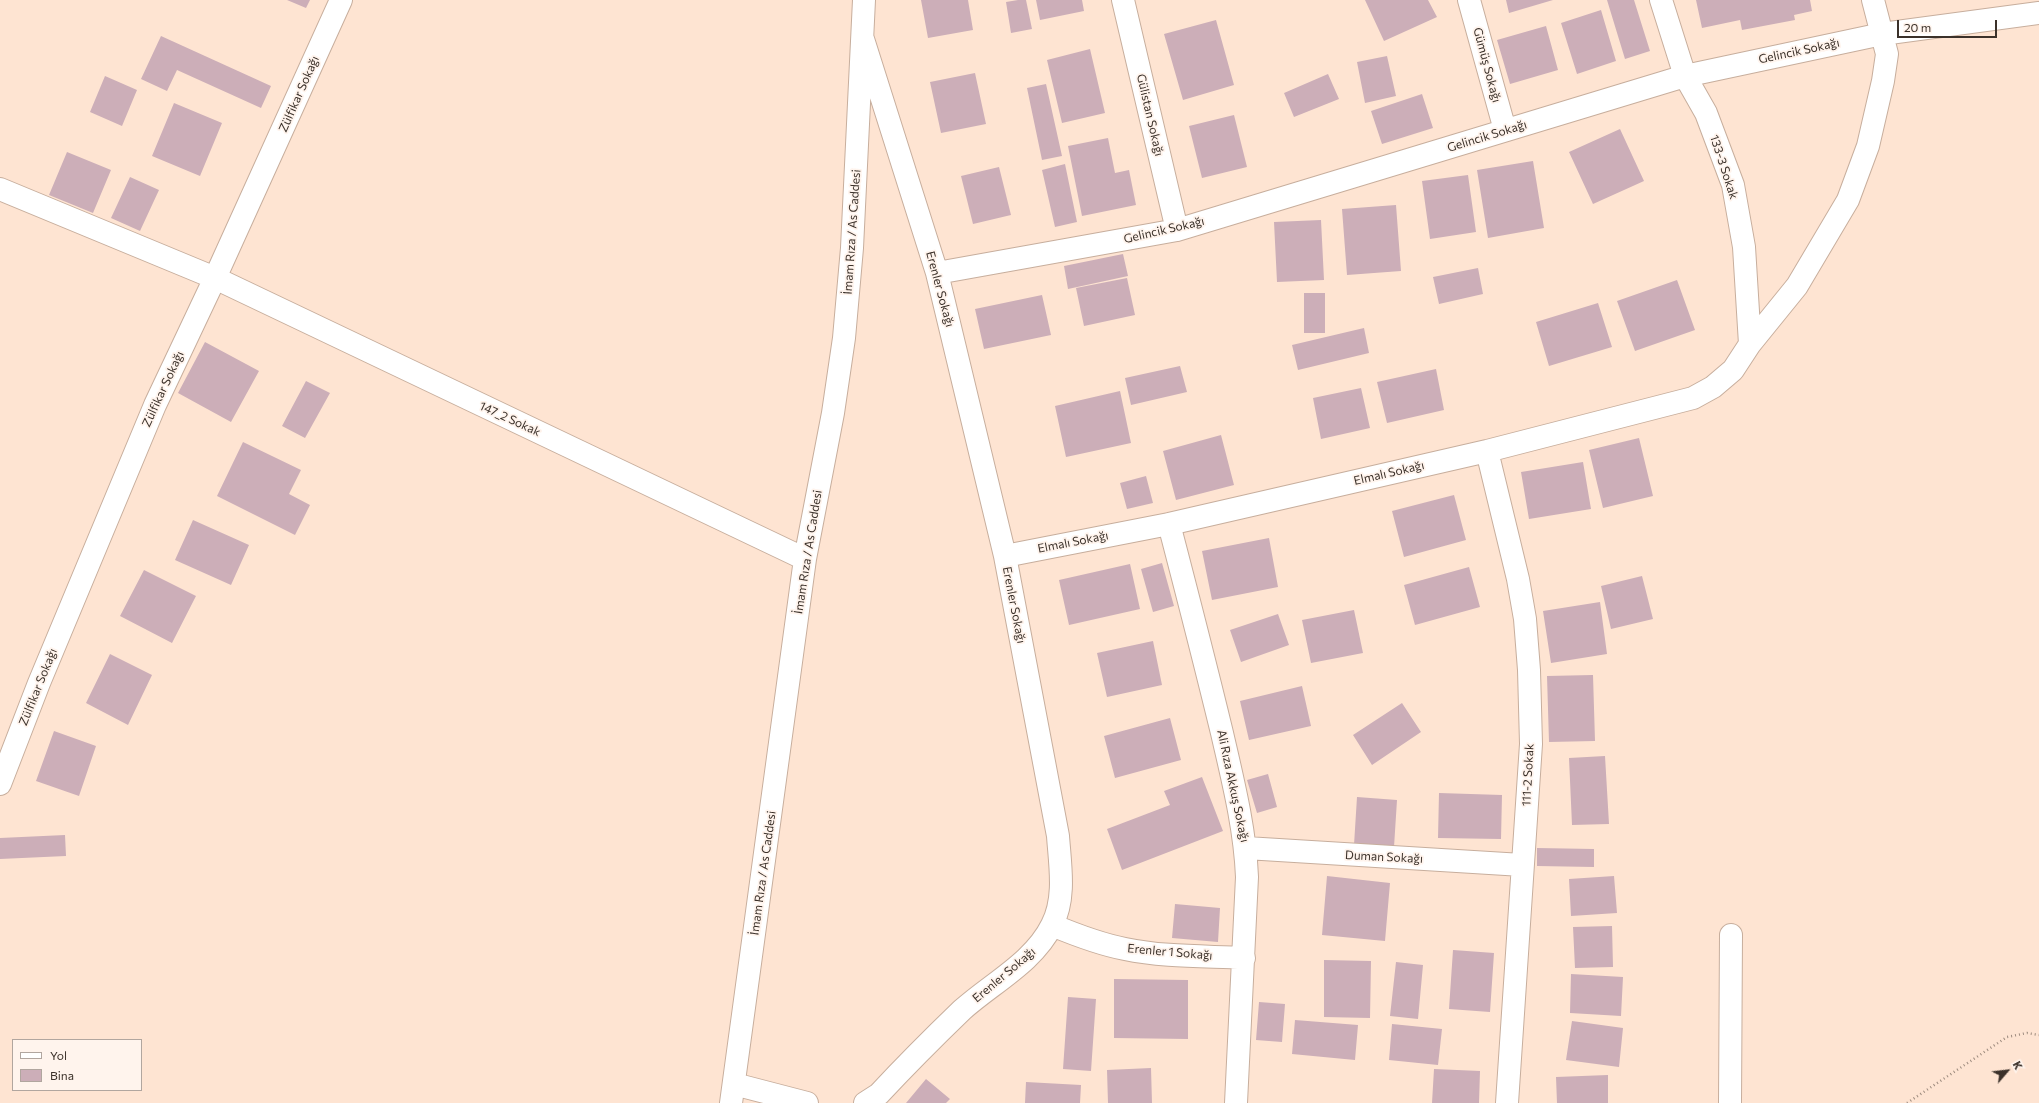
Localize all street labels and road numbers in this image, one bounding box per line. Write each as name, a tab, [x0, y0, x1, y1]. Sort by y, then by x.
street label: Gümüş Sokağı	[1470, 26, 1504, 104]
street label: Gelincik Sokağı	[1757, 35, 1841, 67]
street label: Zülfikar Sokağı	[276, 54, 322, 134]
street label: Gülistan Sokağı	[1134, 72, 1166, 158]
street label: Gelincik Sokağı	[1445, 117, 1529, 155]
street label: 133-3 Sokak	[1707, 133, 1741, 201]
street label: İmam Rıza / As Caddesi	[840, 169, 864, 295]
street label: Gelincik Sokağı	[1122, 214, 1206, 246]
street label: Erenler Sokağı	[923, 249, 957, 329]
street label: Zülfikar Sokağı	[139, 349, 187, 429]
street label: 147_2 Sokak	[477, 399, 543, 439]
street label: Elmalı Sokağı	[1352, 458, 1426, 488]
street label: İmam Rıza / As Caddesi	[791, 489, 825, 615]
street label: Elmalı Sokağı	[1036, 528, 1110, 556]
street label: Erenler Sokağı	[999, 565, 1029, 645]
street label: Zülfikar Sokağı	[16, 646, 60, 728]
street label: Ali Rıza Akkuş Sokağı	[1214, 728, 1252, 844]
street label: 111-2 Sokak	[1519, 743, 1537, 807]
street label: İmam Rıza / As Caddesi	[747, 810, 779, 936]
street label: Duman Sokağı	[1345, 848, 1423, 866]
street label: Erenler 1 Sokağı	[1127, 941, 1213, 963]
street label: Erenler Sokağı	[970, 944, 1038, 1006]

